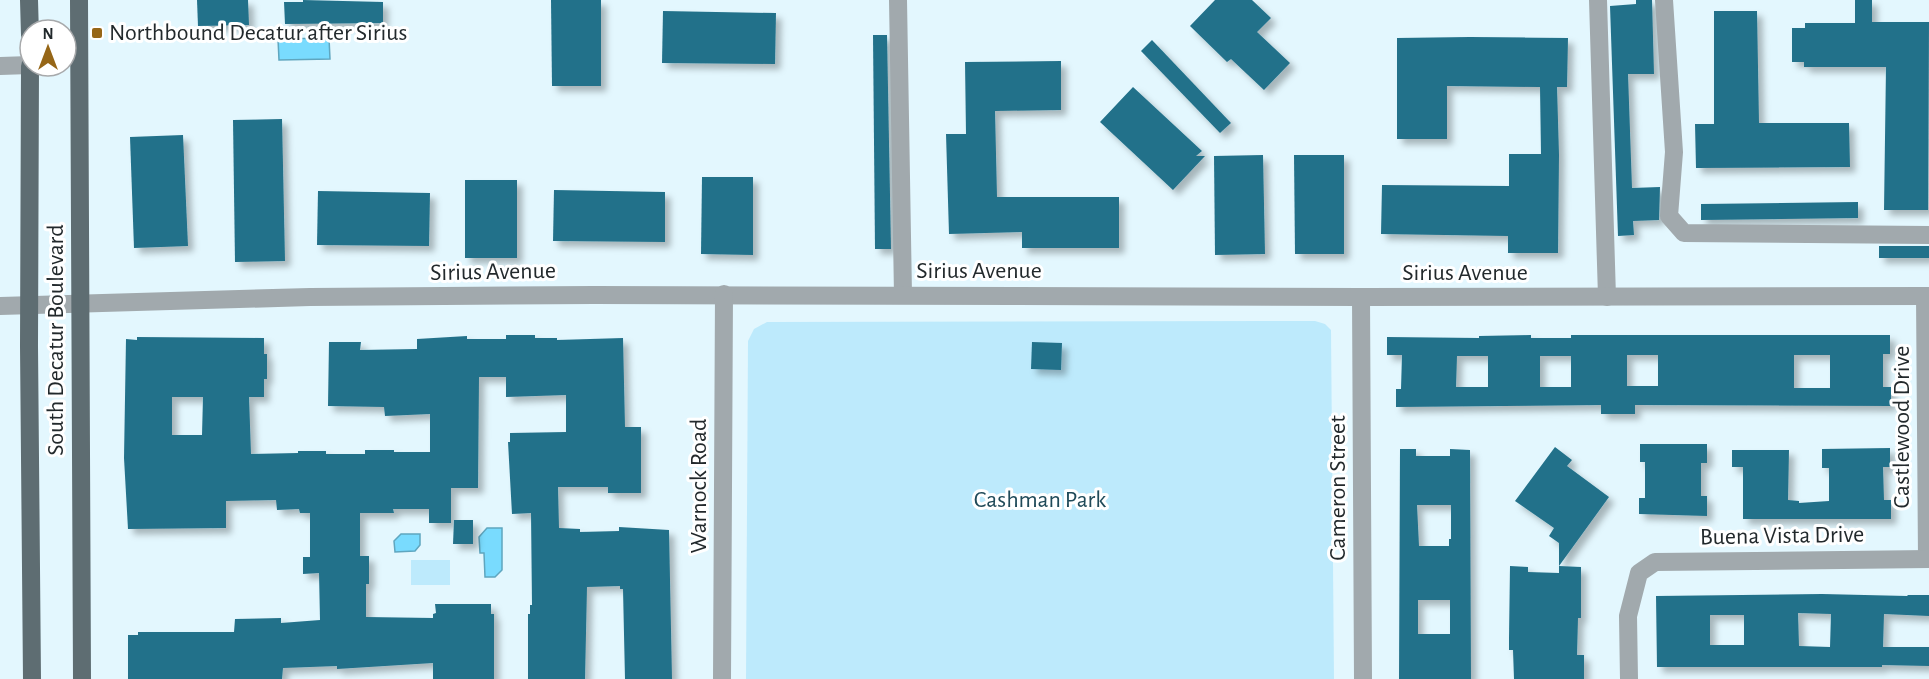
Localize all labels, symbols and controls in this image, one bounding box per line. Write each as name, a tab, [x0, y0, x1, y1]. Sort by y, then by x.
north arrow	[18, 18, 78, 78]
place label: Northbound Decatur after Sirius	[109, 21, 408, 45]
text: N	[42, 26, 54, 42]
marker: Northbound Decatur after Sirius	[90, 26, 104, 40]
street label: South Decatur Boulevard	[44, 224, 68, 456]
street label: Sirius Avenue	[430, 259, 556, 285]
street label: Sirius Avenue	[916, 259, 1042, 283]
street label: Sirius Avenue	[1402, 261, 1528, 285]
street label: Castlewood Drive	[1890, 346, 1914, 508]
street label: Cameron Street	[1326, 415, 1350, 561]
street label: Warnock Road	[687, 419, 711, 553]
park label: Cashman Park	[974, 488, 1106, 512]
street label: Buena Vista Drive	[1700, 523, 1864, 549]

